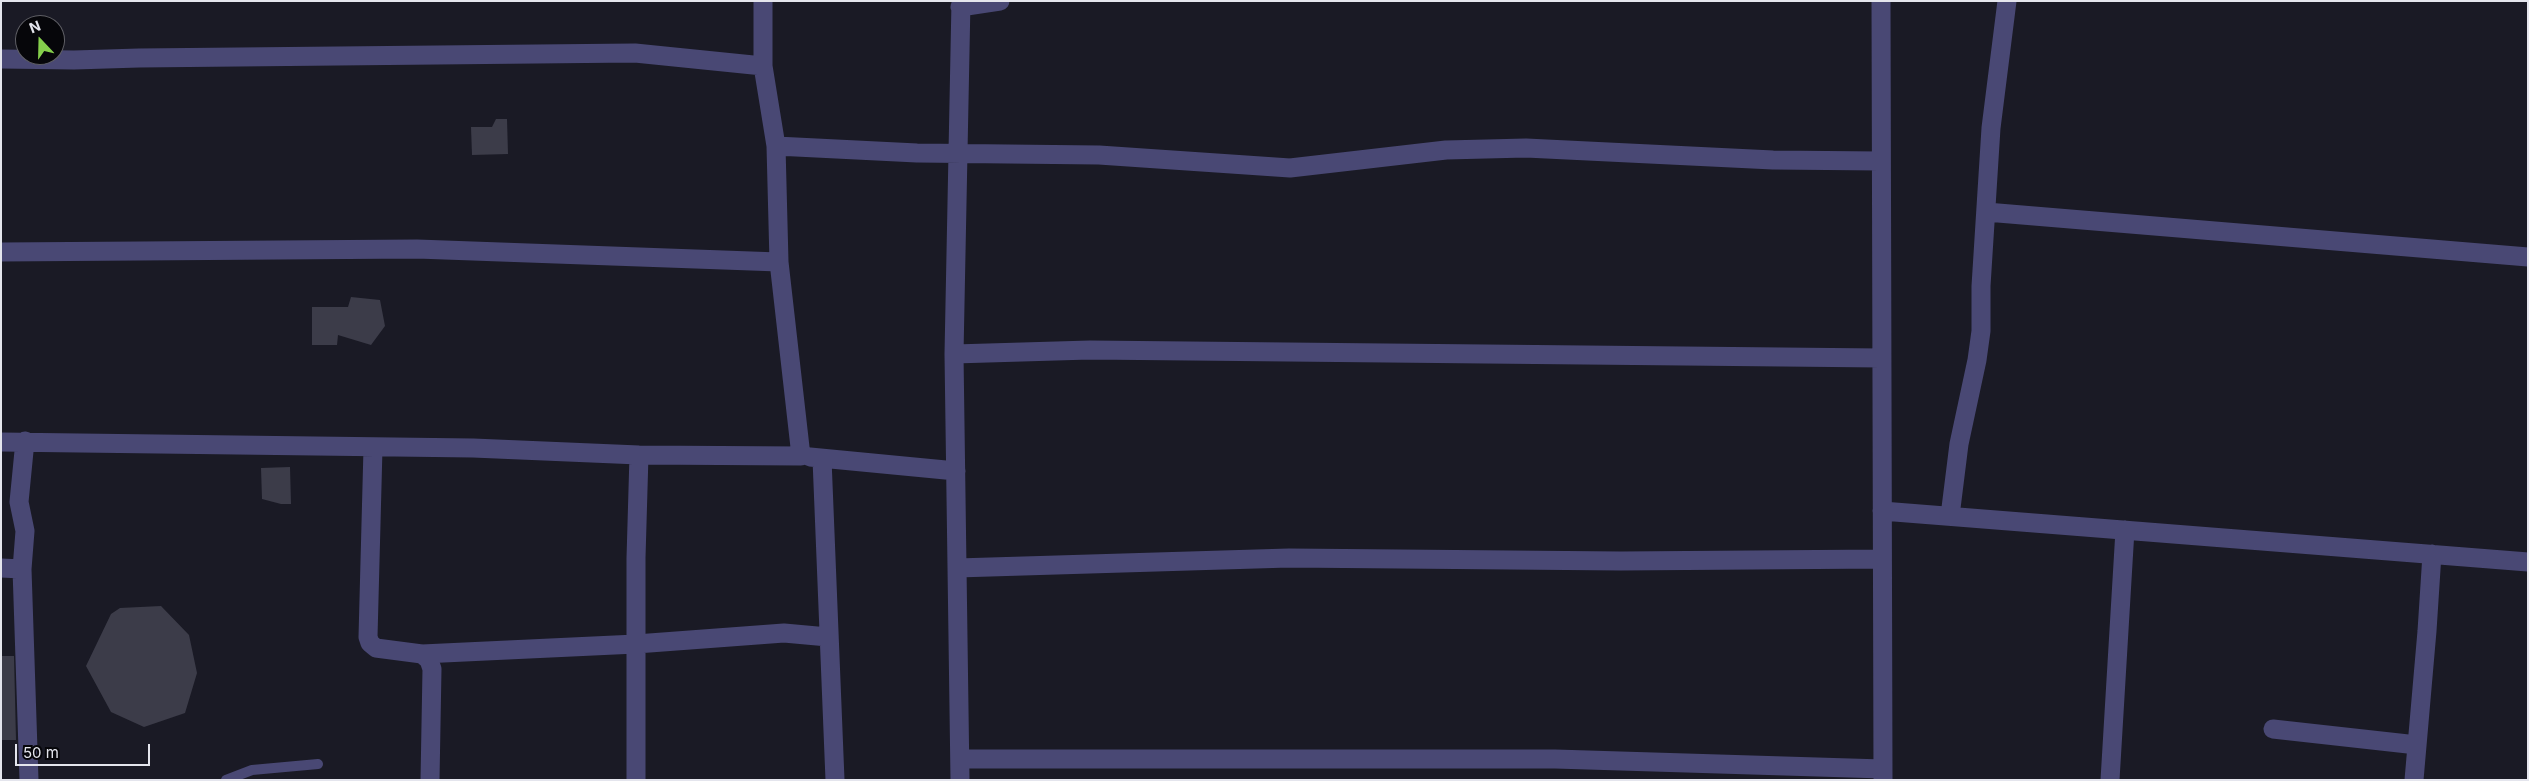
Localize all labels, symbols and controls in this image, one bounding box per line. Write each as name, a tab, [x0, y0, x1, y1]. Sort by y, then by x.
north arrow	[15, 15, 65, 65]
text: N	[27, 17, 43, 36]
scale bar	[18, 734, 152, 766]
text: 50 m	[23, 743, 59, 762]

